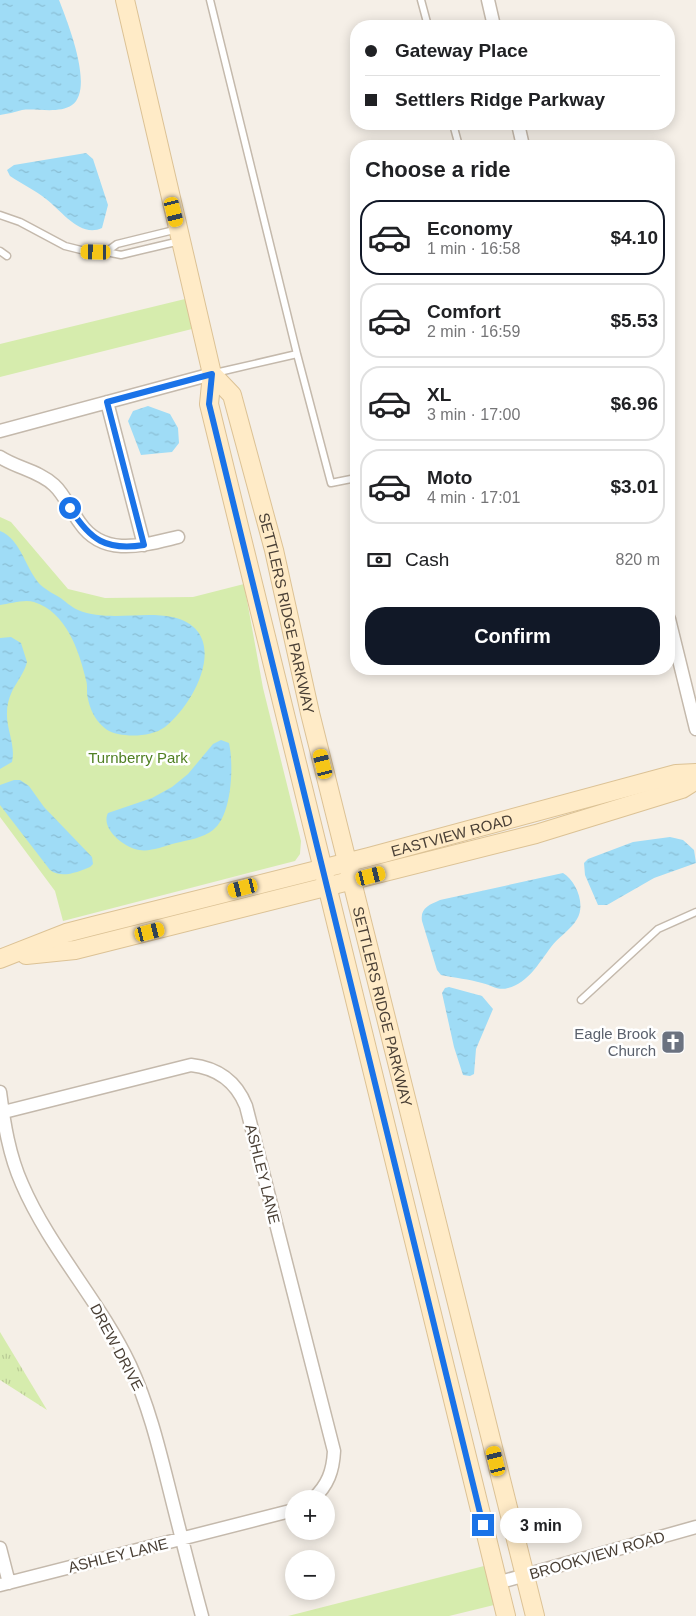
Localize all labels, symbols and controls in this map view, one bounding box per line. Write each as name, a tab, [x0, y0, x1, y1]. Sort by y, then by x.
text: Gateway Place	[395, 40, 528, 61]
text: Settlers Ridge Parkway	[395, 89, 605, 110]
text: Choose a ride	[365, 157, 510, 182]
car	[163, 196, 184, 228]
icon: car	[367, 215, 412, 260]
text: Economy	[427, 218, 513, 239]
text: $4.10	[610, 227, 658, 248]
text: 1 min · 16:58	[427, 240, 520, 257]
car	[80, 244, 111, 260]
icon: car	[367, 298, 412, 343]
text: Comfort	[427, 301, 501, 322]
text: $5.53	[610, 310, 658, 331]
text: 2 min · 16:59	[427, 323, 520, 340]
icon: car	[367, 381, 412, 426]
text: XL	[427, 384, 451, 405]
text: $6.96	[610, 393, 658, 414]
text: 3 min · 17:00	[427, 406, 520, 423]
icon: car	[367, 464, 412, 509]
text: Moto	[427, 467, 472, 488]
text: $3.01	[610, 476, 658, 497]
text: 4 min · 17:01	[427, 489, 520, 506]
route start	[59, 497, 81, 519]
street label: SETTLERS RIDGE PARKWAY	[256, 511, 318, 715]
icon: cash	[365, 546, 393, 574]
text: Cash	[405, 549, 449, 570]
text: 820 m	[616, 551, 660, 568]
button: Confirm	[365, 607, 660, 665]
car	[312, 748, 333, 780]
park label: Turnberry Park	[88, 749, 188, 766]
street label: EASTVIEW ROAD	[389, 810, 514, 859]
car	[354, 865, 387, 887]
car	[226, 877, 259, 899]
street label: SETTLERS RIDGE PARKWAY	[350, 905, 416, 1108]
car	[133, 921, 166, 943]
place label: Eagle Brook Church	[574, 1025, 656, 1059]
church icon: Eagle Brook Church	[660, 1029, 686, 1055]
street label: ASHLEY LANE	[242, 1122, 284, 1226]
street label: DREW DRIVE	[87, 1301, 147, 1393]
car	[485, 1445, 506, 1477]
map controls	[285, 1490, 335, 1600]
button: +	[285, 1490, 335, 1540]
callout: 3 min	[500, 1508, 583, 1542]
route end	[472, 1514, 494, 1536]
text: 3 min	[520, 1517, 562, 1534]
street label: BROOKVIEW ROAD	[527, 1527, 667, 1582]
street label: ASHLEY LANE	[66, 1534, 170, 1576]
button: −	[285, 1550, 335, 1600]

